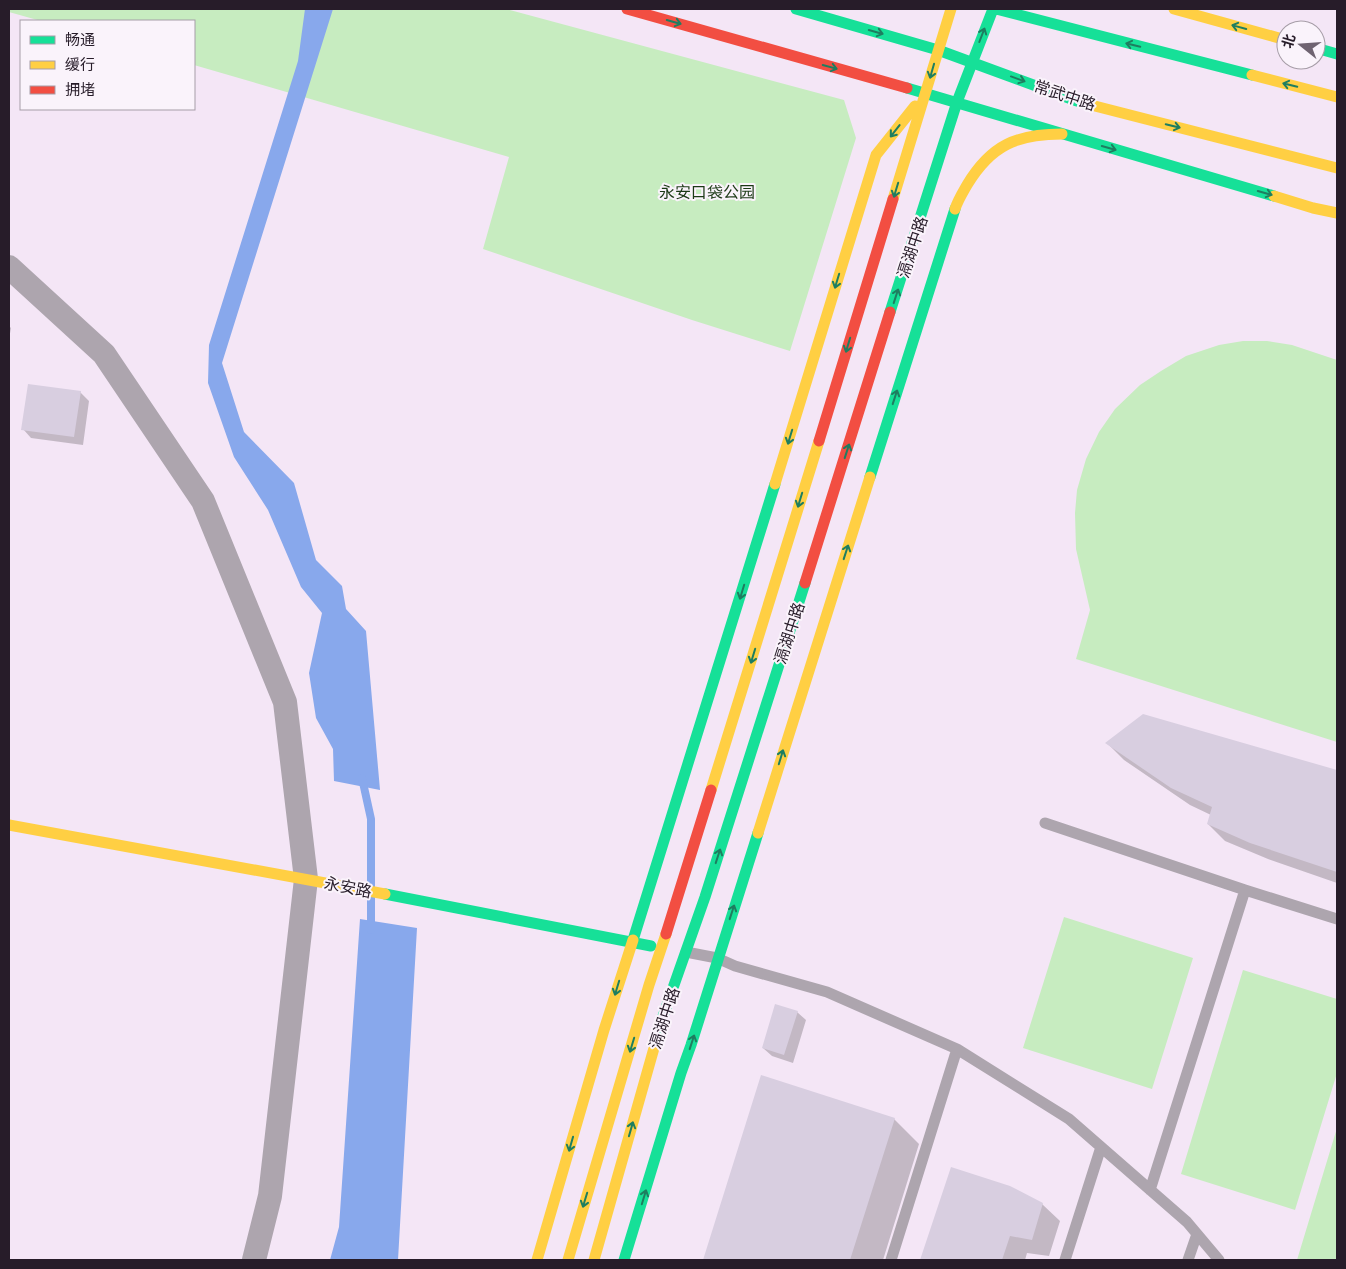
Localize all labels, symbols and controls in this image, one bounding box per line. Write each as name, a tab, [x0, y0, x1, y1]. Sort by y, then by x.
one-way arrow	[666, 18, 682, 28]
legend	[20, 20, 195, 110]
north arrow	[1276, 20, 1326, 70]
one-way arrow	[1231, 21, 1247, 31]
one-way arrow	[868, 28, 884, 37]
one-way arrow	[978, 28, 988, 43]
text: 畅通	[65, 29, 95, 49]
text: 北	[1277, 32, 1299, 51]
one-way arrow	[1125, 40, 1141, 49]
text: 缓行	[65, 54, 95, 74]
one-way arrow	[822, 63, 838, 73]
one-way arrow	[926, 63, 936, 79]
one-way arrow	[1010, 75, 1025, 84]
street label: 常武中路	[1031, 75, 1099, 115]
text: 拥堵	[65, 79, 95, 99]
one-way arrow	[1282, 80, 1298, 89]
one-way arrow	[1165, 121, 1181, 131]
one-way arrow	[890, 124, 901, 137]
one-way arrow	[1101, 143, 1117, 153]
park label: 永安口袋公园	[659, 181, 755, 203]
one-way arrow	[890, 181, 900, 197]
one-way arrow	[1256, 189, 1272, 199]
street label: 滆湖中路	[892, 213, 932, 281]
one-way arrow	[832, 273, 842, 289]
one-way arrow	[892, 288, 902, 304]
one-way arrow	[843, 337, 853, 353]
one-way arrow	[891, 389, 900, 405]
one-way arrow	[784, 428, 794, 444]
one-way arrow	[843, 443, 852, 459]
one-way arrow	[795, 492, 805, 508]
one-way arrow	[842, 544, 851, 560]
one-way arrow	[736, 584, 746, 600]
street label: 滆湖中路	[769, 599, 809, 667]
one-way arrow	[747, 647, 757, 663]
one-way arrow	[777, 749, 787, 765]
one-way arrow	[714, 848, 724, 864]
street label: 永安路	[322, 872, 374, 902]
one-way arrow	[728, 904, 738, 920]
one-way arrow	[612, 980, 622, 996]
street label: 滆湖中路	[644, 984, 684, 1052]
one-way arrow	[687, 1034, 697, 1050]
one-way arrow	[626, 1036, 636, 1052]
one-way arrow	[627, 1122, 637, 1138]
one-way arrow	[565, 1135, 575, 1151]
one-way arrow	[639, 1189, 649, 1205]
one-way arrow	[580, 1192, 590, 1208]

